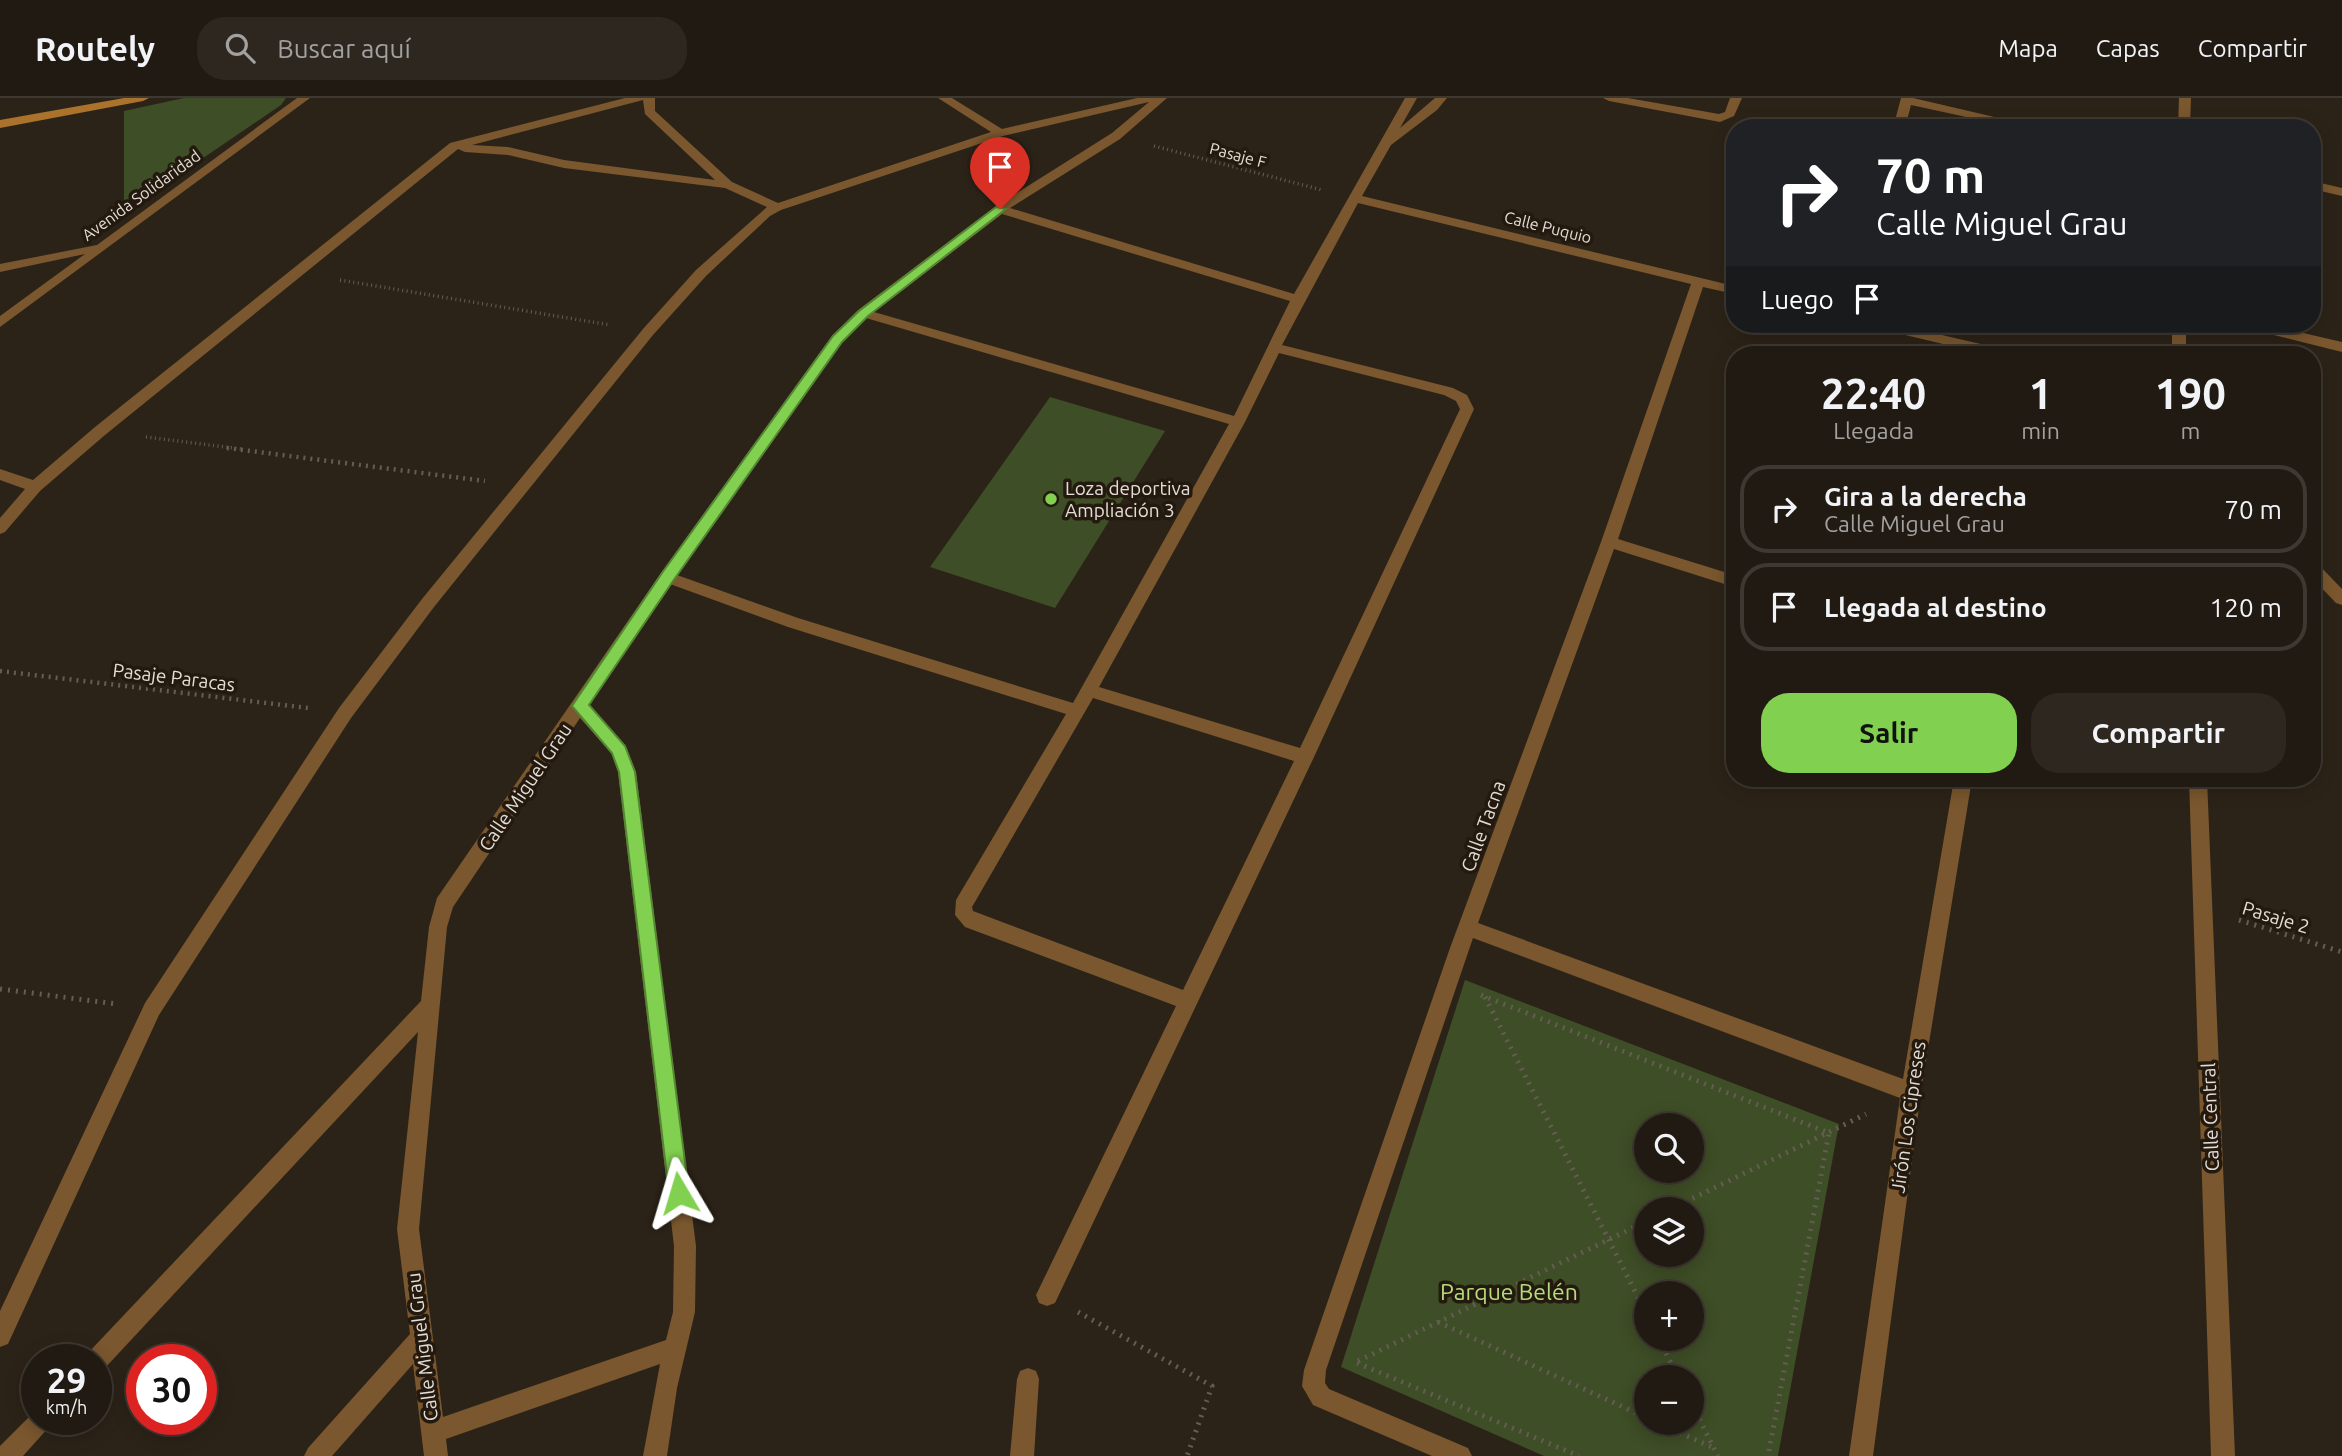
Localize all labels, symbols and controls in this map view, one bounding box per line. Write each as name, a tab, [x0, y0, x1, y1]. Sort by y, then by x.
search box	[197, 17, 687, 80]
icon: search	[221, 29, 259, 67]
text: Routely	[35, 30, 155, 67]
text: Buscar aquí	[277, 34, 411, 63]
text: Mapa	[1998, 35, 2058, 62]
text: Capas	[2096, 35, 2160, 62]
text: Compartir	[2198, 35, 2307, 62]
pin	[970, 137, 1030, 209]
street label: Pasaje F	[1208, 139, 1268, 171]
street label: Avenida Solidaridad	[79, 146, 203, 244]
icon: right	[1761, 147, 1852, 238]
text: 70 m	[1876, 147, 1985, 202]
icon: arrive	[981, 148, 1019, 186]
text: Calle Miguel Grau	[1876, 205, 2128, 241]
street label: Calle Puquio	[1502, 207, 1594, 247]
icon: arrive	[1848, 280, 1886, 318]
text: Luego	[1761, 285, 1834, 314]
text: 22:40	[1821, 370, 1926, 417]
text: 1	[2029, 370, 2052, 417]
text: 190	[2155, 370, 2226, 417]
text: Llegada	[1833, 418, 1914, 443]
text: min	[2021, 418, 2060, 443]
text: m	[2180, 418, 2200, 443]
place label: Loza deportiva Ampliación 3	[1065, 477, 1191, 521]
text: Gira a la derecha	[1824, 482, 2027, 511]
icon: right	[1765, 490, 1803, 528]
marker: Loza deportiva Ampliación 3	[1043, 491, 1059, 507]
text: 70 m	[2224, 495, 2282, 524]
text: Calle Miguel Grau	[1824, 511, 2005, 536]
icon: arrive	[1765, 588, 1803, 626]
text: Llegada al destino	[1824, 593, 2047, 622]
text: 120 m	[2210, 593, 2282, 622]
street label: Pasaje Paracas	[112, 659, 236, 695]
button: Salir	[1761, 693, 2017, 773]
button: Compartir	[2031, 693, 2286, 773]
street label: Calle Miguel Grau	[474, 719, 576, 855]
street label: Calle Tacna	[1456, 777, 1510, 875]
street label: Pasaje 2	[2240, 896, 2312, 938]
street label: Jirón Los Cipreses	[1886, 1040, 1930, 1194]
street label: Calle Central	[2197, 1062, 2223, 1172]
map controls	[1634, 1113, 1704, 1435]
button: search	[1634, 1113, 1704, 1183]
position arrow	[642, 1156, 716, 1230]
button: layers	[1634, 1197, 1704, 1267]
street label: Calle Miguel Grau	[402, 1272, 442, 1422]
park label: Parque Belén	[1440, 1279, 1578, 1304]
button: +	[1634, 1281, 1704, 1351]
speed limit sign: 30	[126, 1344, 217, 1435]
text: 29	[47, 1360, 86, 1400]
button: −	[1634, 1365, 1704, 1435]
text: km/h	[46, 1397, 87, 1417]

